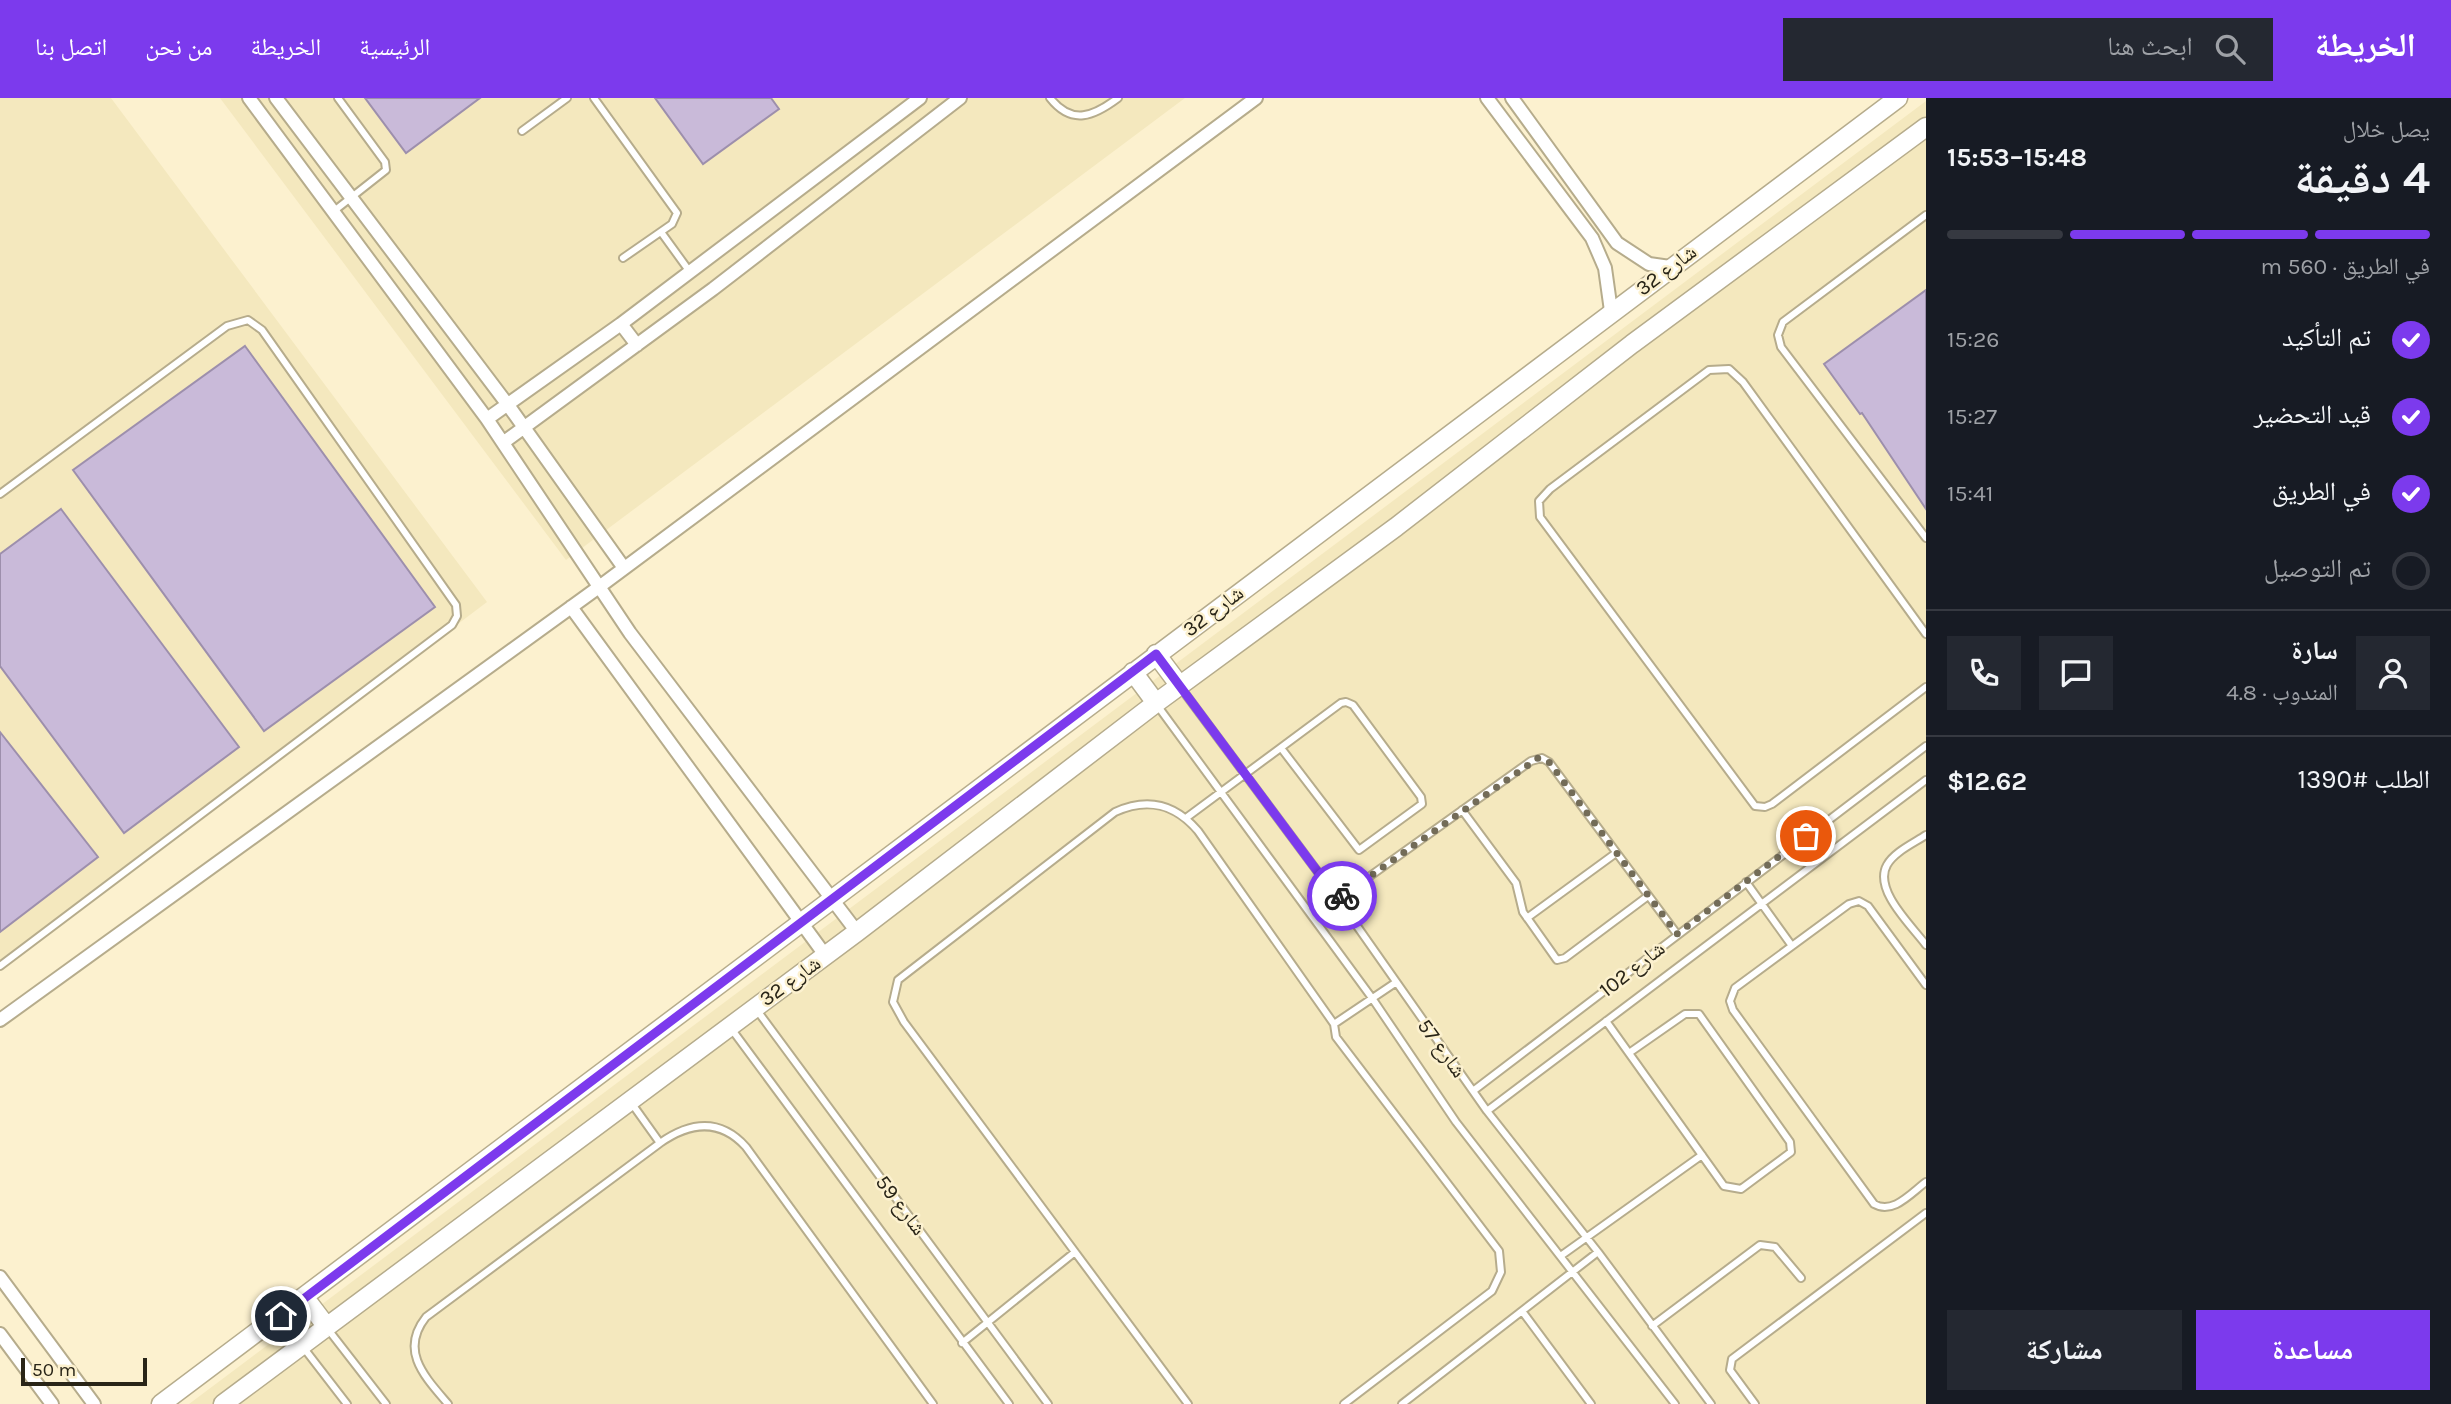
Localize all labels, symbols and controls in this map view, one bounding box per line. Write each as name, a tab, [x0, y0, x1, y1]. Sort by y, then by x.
search box	[1783, 18, 2273, 81]
text: الخريطة	[2315, 26, 2416, 64]
icon: search	[2211, 30, 2249, 68]
text: ابحث هنا	[2107, 31, 2193, 62]
text: اتصل بنا	[35, 33, 107, 61]
text: من نحن	[145, 33, 213, 61]
text: الخريطة	[251, 33, 321, 61]
text: الرئيسية	[359, 33, 430, 61]
text: يصل خلال	[2343, 116, 2430, 143]
text: 15:48–15:53	[1947, 142, 2087, 173]
text: 4 دقيقة	[2294, 151, 2430, 205]
street label: شارع 32	[1631, 240, 1702, 301]
text: في الطريق · 560 m	[2260, 253, 2430, 280]
icon: check	[2392, 321, 2430, 359]
text: تم التأكيد	[2282, 322, 2371, 353]
text: 15:26	[1947, 326, 1999, 353]
icon: check	[2392, 398, 2430, 436]
text: قيد التحضير	[2254, 399, 2371, 430]
text: 15:27	[1947, 403, 1997, 430]
icon: check	[2392, 475, 2430, 513]
text: في الطريق	[2272, 476, 2371, 507]
text: 15:41	[1947, 480, 1993, 507]
text: تم التوصيل	[2264, 553, 2371, 584]
street label: شارع 32	[1178, 581, 1249, 642]
text: سارة	[2291, 635, 2338, 666]
button: phone	[1947, 636, 2021, 710]
button: chat	[2039, 636, 2113, 710]
button: person	[2356, 636, 2430, 710]
text: المندوب · 4.8	[2226, 679, 2338, 706]
text: الطلب #1390	[2297, 764, 2430, 795]
text: $12.62	[1947, 766, 2027, 797]
pin	[1776, 806, 1836, 866]
icon: bag	[1787, 817, 1825, 855]
courier	[1307, 861, 1377, 931]
icon: bike	[1323, 877, 1361, 915]
street label: شارع 102	[1594, 936, 1670, 1003]
street label: شارع 32	[755, 951, 826, 1012]
street label: شارع 57	[1412, 1014, 1471, 1083]
street label: شارع 59	[870, 1170, 931, 1240]
pin	[251, 1286, 311, 1346]
icon: home	[262, 1297, 300, 1335]
button: مشاركة	[1947, 1310, 2182, 1390]
button: مساعدة	[2196, 1310, 2430, 1390]
scale bar	[21, 1355, 147, 1387]
text: 50 m	[32, 1359, 76, 1381]

